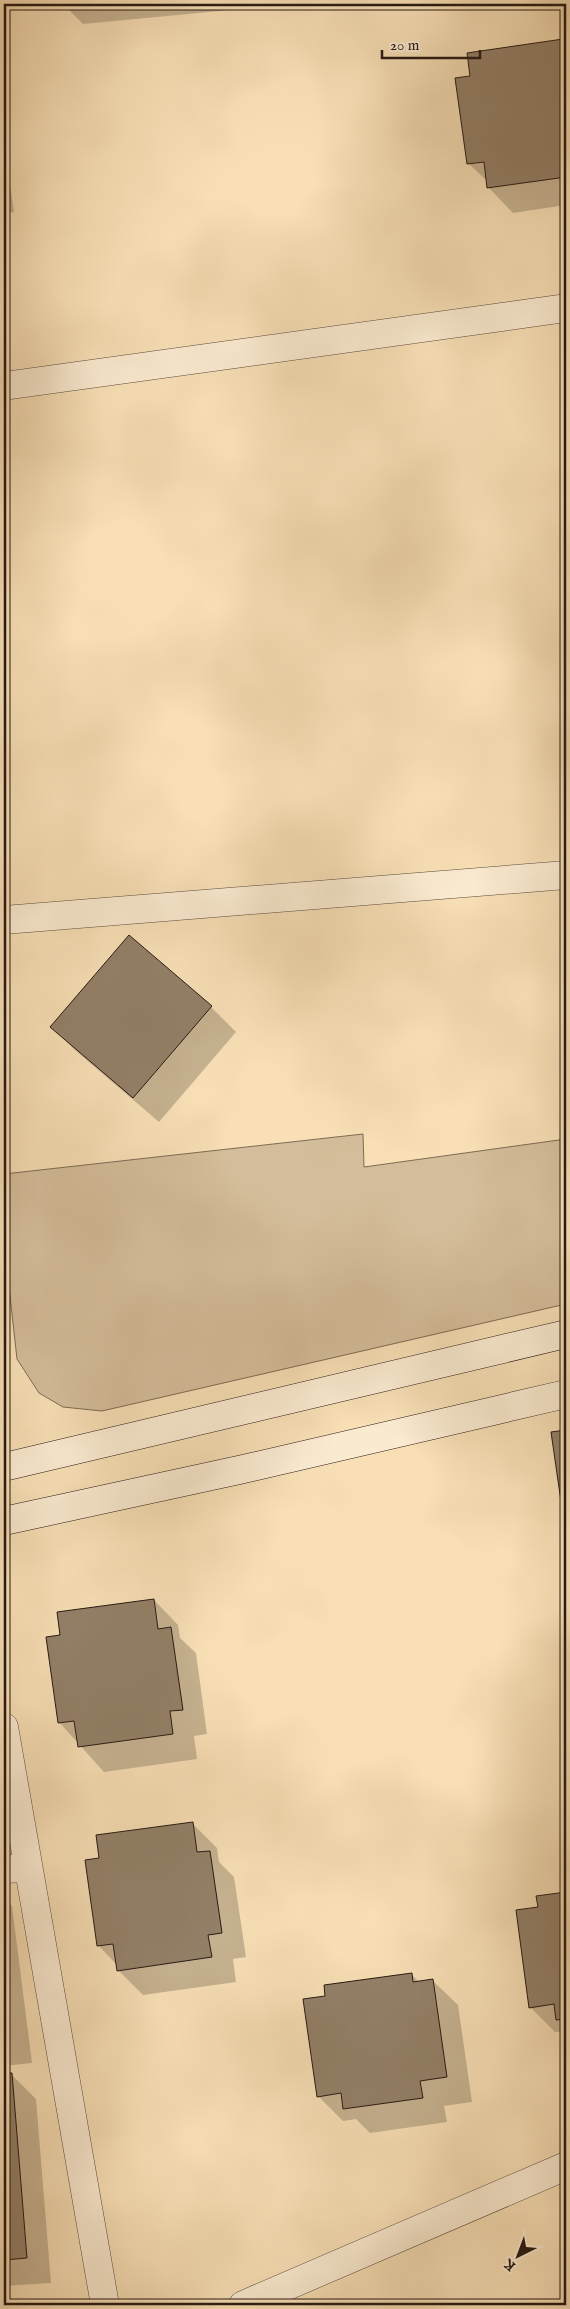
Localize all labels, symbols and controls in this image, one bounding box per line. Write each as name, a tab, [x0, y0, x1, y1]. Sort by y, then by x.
scale bar	[382, 28, 480, 60]
text: 20 m	[390, 36, 420, 55]
north arrow	[492, 2232, 542, 2282]
text: K	[500, 2254, 520, 2275]

